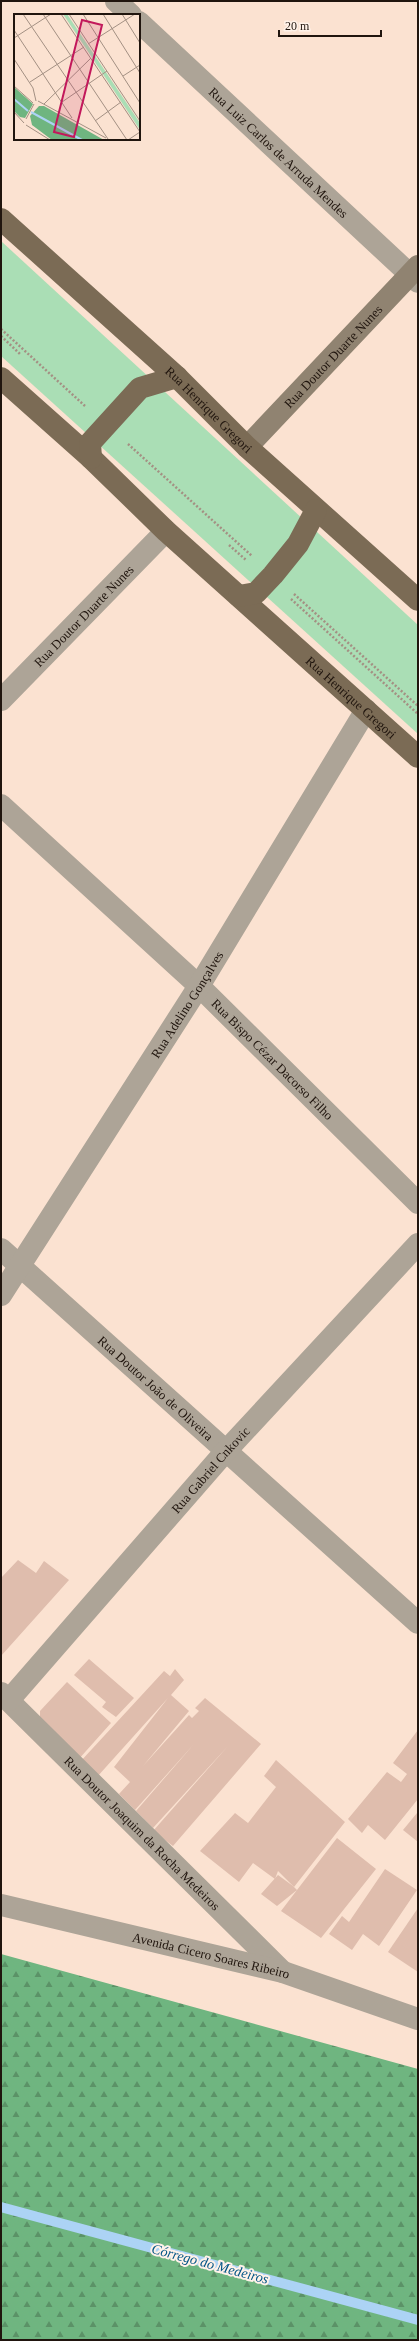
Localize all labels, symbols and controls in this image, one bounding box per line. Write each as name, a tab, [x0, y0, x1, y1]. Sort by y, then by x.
scale bar	[279, 12, 381, 38]
inset map	[14, 14, 140, 140]
text: 20 m	[285, 19, 310, 33]
street label: Rua Luiz Carlos de Arruda Mendes	[206, 84, 351, 221]
street label: Rua Doutor Duarte Nunes	[281, 301, 385, 411]
street label: Rua Henrique Gregori	[163, 363, 256, 456]
street label: Rua Doutor Duarte Nunes	[30, 562, 136, 670]
street label: Rua Henrique Gregori	[303, 653, 400, 742]
street label: Rua Adelino Gonçalves	[147, 948, 226, 1061]
street label: Rua Bispo Cézar Dacorso Filho	[209, 995, 337, 1123]
street label: Rua Doutor João de Oliveira	[95, 1332, 217, 1444]
street label: Rua Gabriel Cnkovic	[168, 1423, 253, 1516]
street label: Rua Doutor Joaquim da Rocha Medeiros	[62, 1753, 223, 1913]
street label: Avenida Cicero Soares Ribeiro	[131, 1929, 292, 1981]
water label: Córrego do Medeiros	[150, 2241, 271, 2287]

